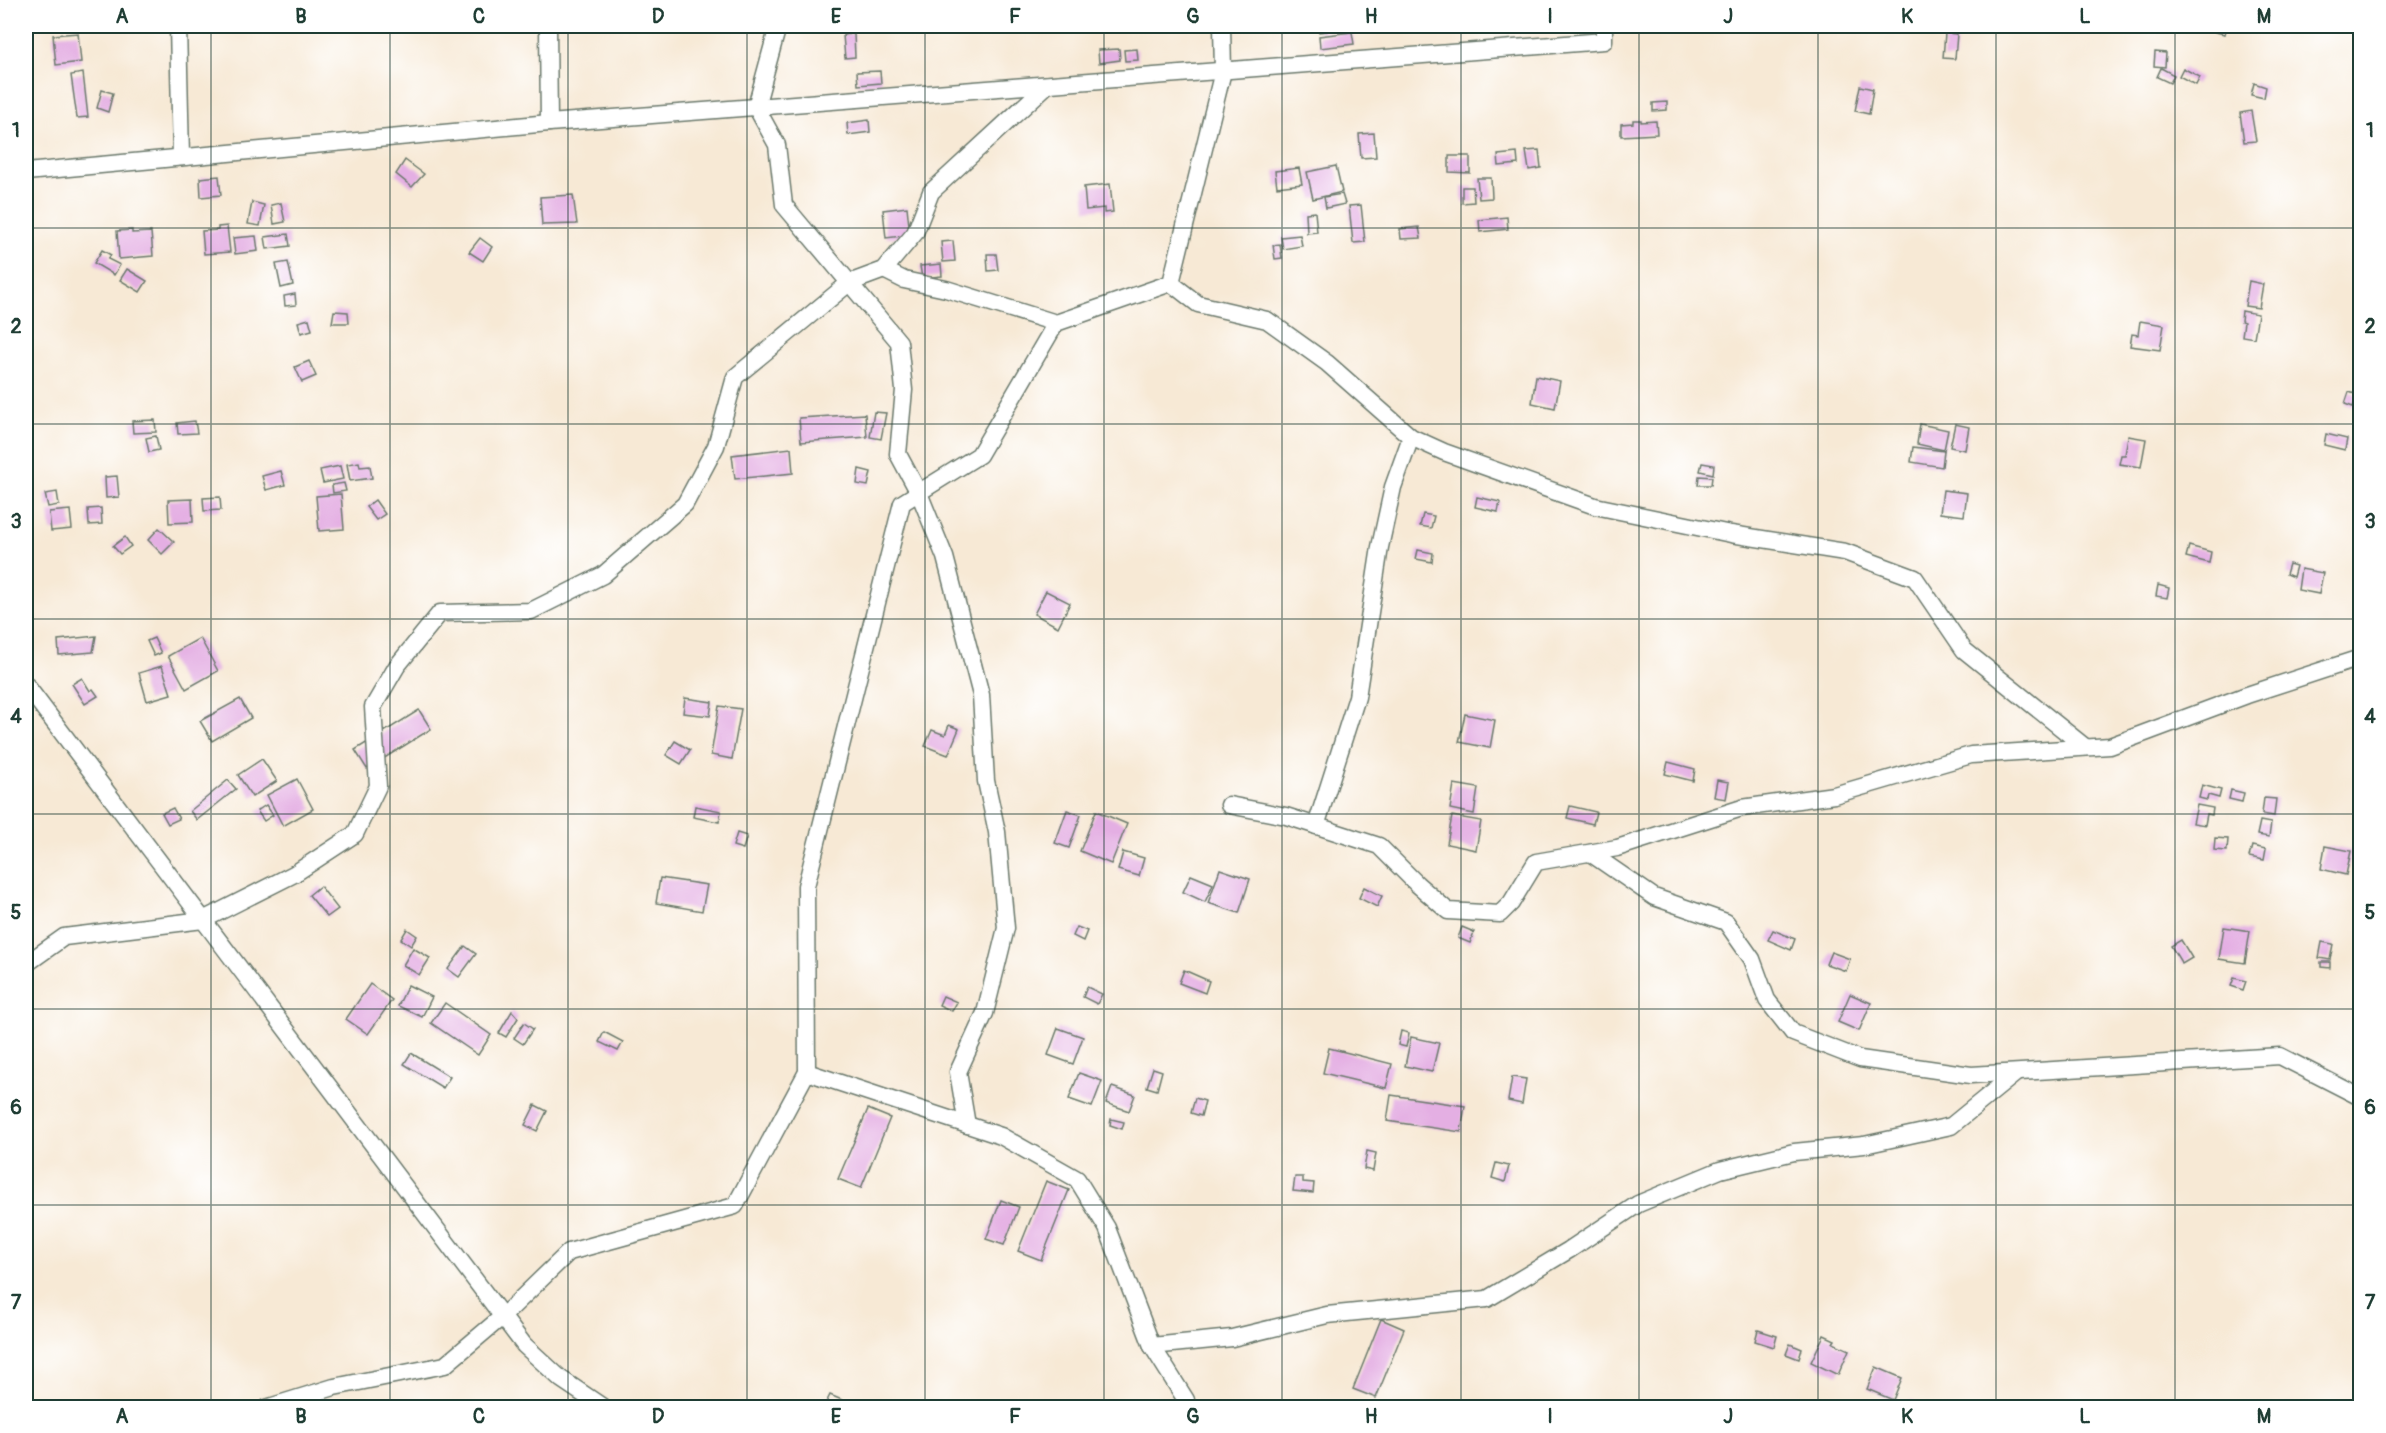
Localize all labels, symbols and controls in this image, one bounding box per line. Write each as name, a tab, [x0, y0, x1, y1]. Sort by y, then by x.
text: A	[116, 4, 129, 29]
text: B	[295, 4, 307, 29]
text: C	[473, 4, 485, 29]
text: D	[652, 4, 665, 29]
text: E	[831, 4, 842, 29]
text: F	[1009, 4, 1021, 29]
text: G	[1186, 4, 1200, 29]
text: H	[1365, 4, 1378, 29]
text: I	[1547, 4, 1553, 29]
text: J	[1723, 4, 1733, 29]
text: K	[1901, 4, 1913, 29]
text: L	[2079, 4, 2091, 29]
text: M	[2257, 4, 2271, 29]
text: 1	[12, 118, 20, 143]
text: 1	[2366, 118, 2374, 143]
text: 2	[10, 314, 22, 339]
text: 2	[2364, 314, 2376, 339]
text: 3	[10, 509, 22, 534]
text: 3	[2364, 509, 2376, 534]
text: 4	[10, 704, 22, 729]
text: 4	[2364, 704, 2376, 729]
text: 5	[11, 900, 22, 925]
text: 5	[2365, 900, 2376, 925]
text: 6	[10, 1095, 22, 1120]
text: 6	[2364, 1095, 2376, 1120]
text: 7	[11, 1290, 22, 1315]
text: 7	[2365, 1290, 2376, 1315]
text: A	[116, 1404, 129, 1429]
text: B	[295, 1404, 307, 1429]
text: C	[473, 1404, 485, 1429]
text: D	[652, 1404, 665, 1429]
text: E	[831, 1404, 842, 1429]
text: F	[1009, 1404, 1021, 1429]
text: G	[1186, 1404, 1200, 1429]
text: H	[1365, 1404, 1378, 1429]
text: I	[1547, 1404, 1553, 1429]
text: J	[1723, 1404, 1733, 1429]
text: K	[1901, 1404, 1913, 1429]
text: L	[2079, 1404, 2091, 1429]
text: M	[2257, 1404, 2271, 1429]

